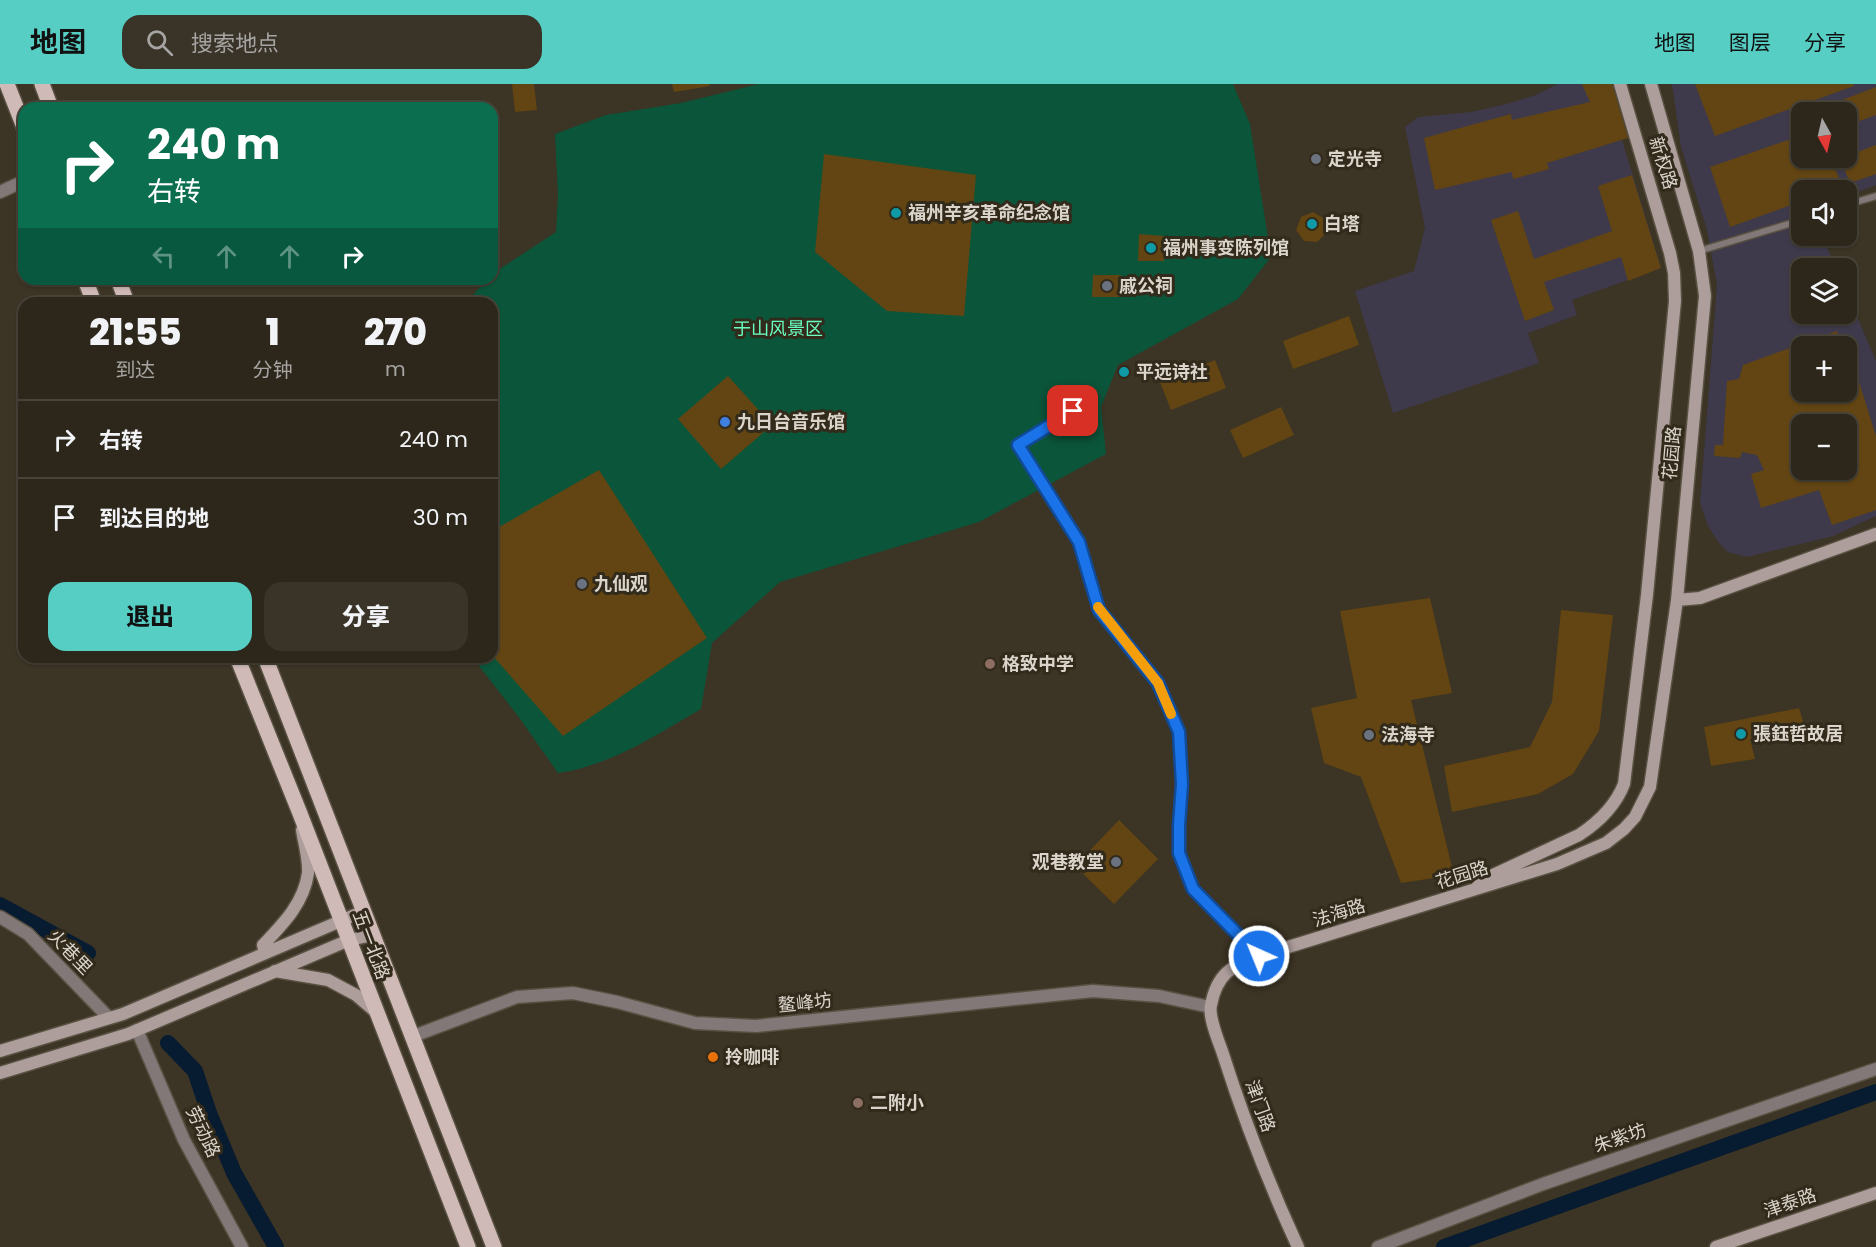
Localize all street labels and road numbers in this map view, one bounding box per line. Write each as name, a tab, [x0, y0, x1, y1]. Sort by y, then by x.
street label: 新权路	[1644, 133, 1683, 192]
street label: 花园路	[1657, 425, 1686, 481]
street label: 花园路	[1432, 855, 1491, 894]
street label: 法海路	[1309, 893, 1368, 932]
street label: 五一北路	[347, 907, 396, 983]
street label: 火巷里	[43, 924, 98, 980]
street label: 鳌峰坊	[777, 987, 833, 1018]
street label: 津门路	[1239, 1076, 1281, 1135]
street label: 劳动路	[180, 1102, 227, 1162]
street label: 朱紫坊	[1590, 1117, 1649, 1158]
street label: 津泰路	[1760, 1182, 1819, 1223]

